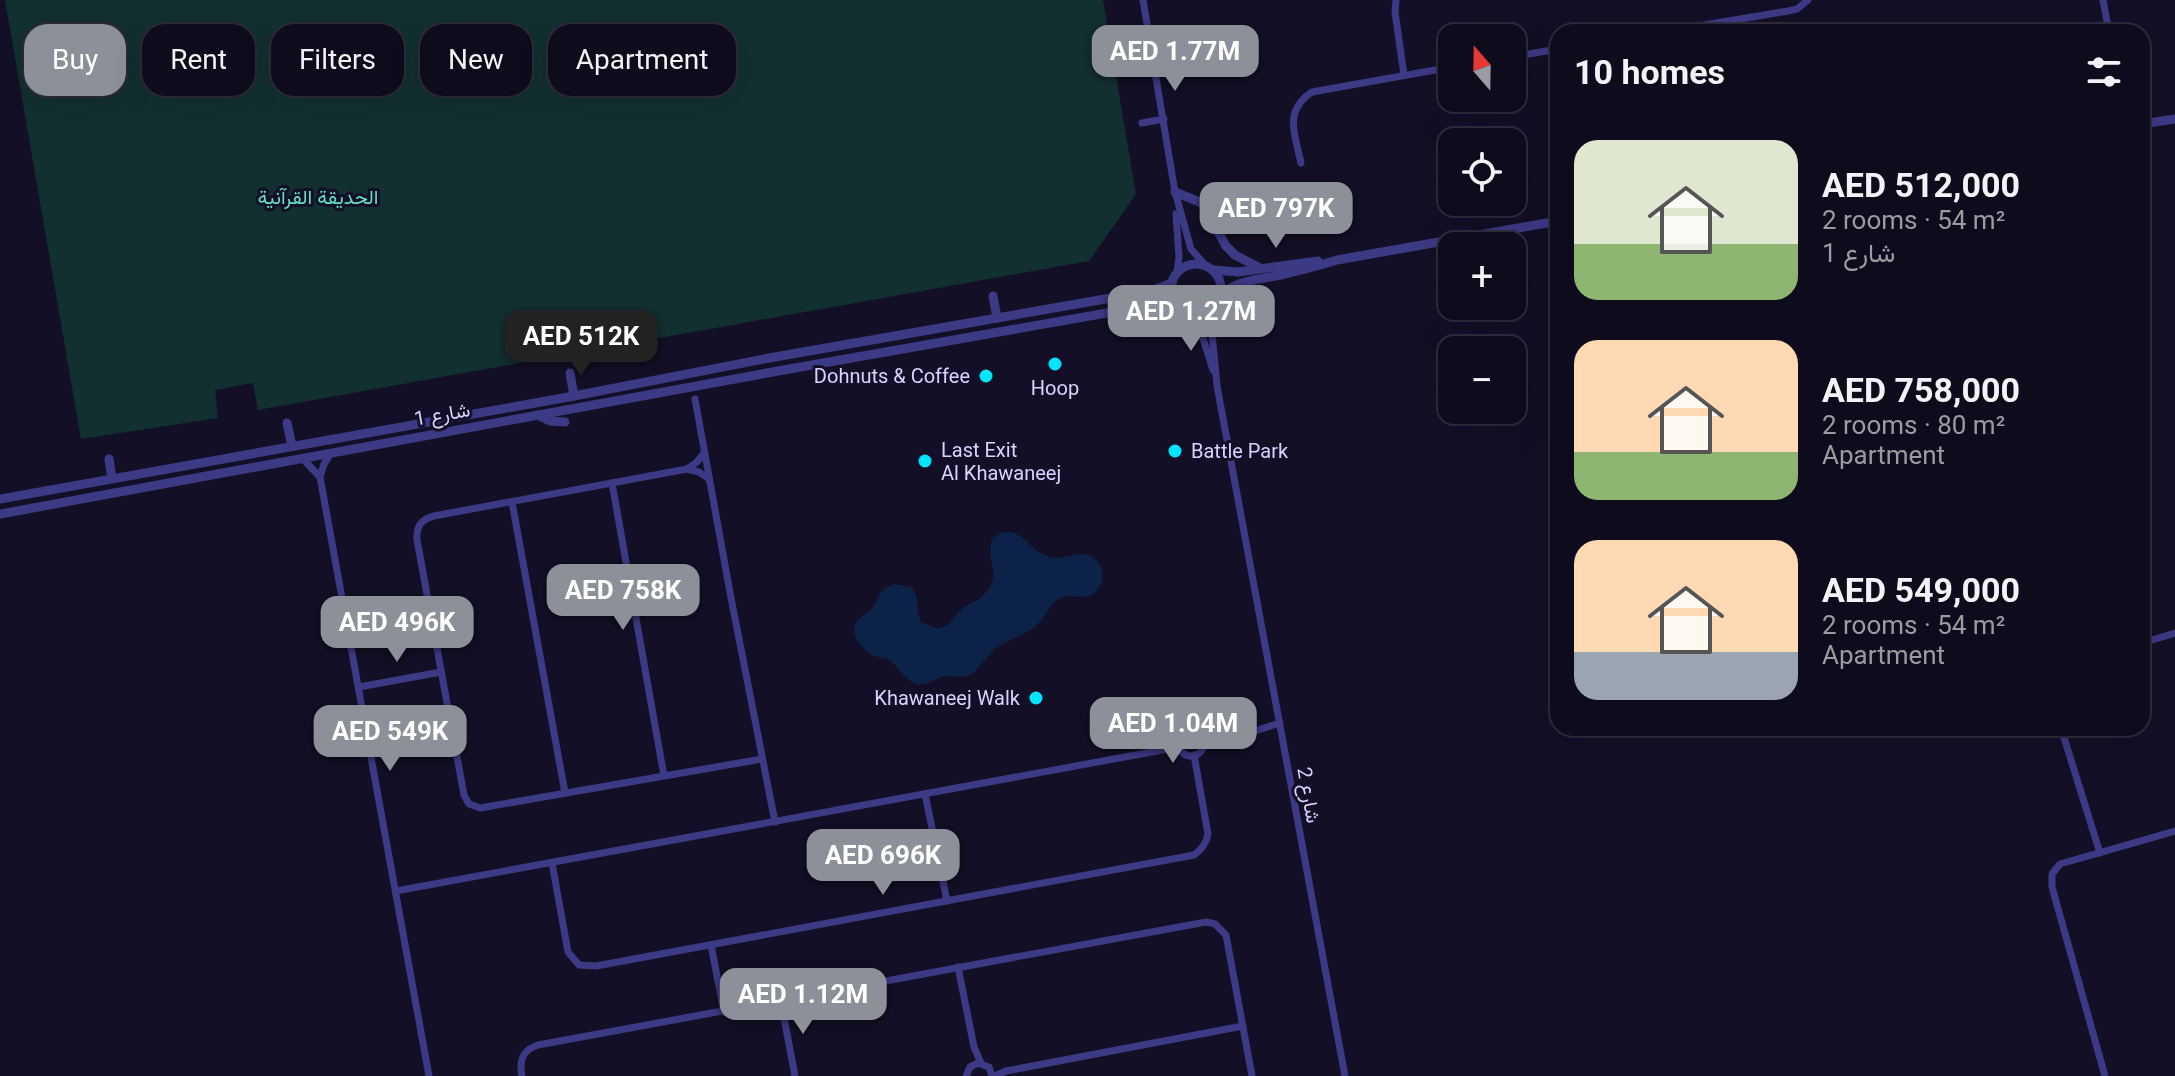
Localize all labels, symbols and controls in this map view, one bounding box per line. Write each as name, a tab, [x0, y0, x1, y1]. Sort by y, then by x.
chip: Buy	[24, 24, 126, 96]
chip: Rent	[142, 24, 255, 96]
chip: Filters	[271, 24, 404, 96]
chip: New	[420, 24, 532, 96]
chip: Apartment	[548, 24, 736, 96]
north arrow	[1438, 24, 1526, 112]
map controls	[1438, 24, 1526, 424]
pin: AED 1.77M	[1083, 25, 1267, 93]
text: AED 1.77M	[1110, 36, 1240, 66]
icon: filters	[2082, 50, 2126, 94]
text: 10 homes	[1574, 52, 1725, 92]
button: locate	[1438, 128, 1526, 216]
text: AED 512,000	[1822, 165, 2020, 205]
icon: home	[1638, 172, 1734, 268]
pin: AED 797K	[1193, 182, 1359, 250]
park label: الحديقة القرآنية	[258, 185, 378, 210]
text: AED 797K	[1218, 193, 1334, 223]
text: 2 rooms · 54 m²	[1822, 205, 2005, 235]
button: +	[1438, 232, 1526, 320]
text: شارع 1	[1822, 238, 1895, 268]
pin: AED 1.27M	[1099, 285, 1283, 353]
text: AED 1.27M	[1126, 296, 1256, 326]
pin: AED 512K	[498, 310, 664, 378]
text: AED 512K	[523, 321, 639, 351]
button: −	[1438, 336, 1526, 424]
marker: Hoop	[1046, 355, 1064, 373]
place label: Dohnuts & Coffee	[814, 364, 970, 388]
marker: Dohnuts & Coffee	[977, 367, 995, 385]
text: AED 758,000	[1822, 370, 2020, 410]
icon: home	[1638, 372, 1734, 468]
place label: Hoop	[1031, 376, 1079, 400]
street label: شارع 1	[412, 397, 472, 433]
text: 2 rooms · 80 m²	[1822, 410, 2005, 440]
place label: Last Exit Al Khawaneej	[941, 438, 1061, 485]
place label: Battle Park	[1191, 439, 1289, 463]
text: Apartment	[1822, 440, 1945, 470]
marker: Battle Park	[1166, 442, 1184, 460]
marker: Last Exit Al Khawaneej	[916, 452, 934, 470]
pin: AED 758K	[540, 564, 706, 632]
text: AED 549,000	[1822, 570, 2020, 610]
icon: home	[1638, 572, 1734, 668]
text: AED 758K	[565, 575, 681, 605]
pin: AED 496K	[314, 596, 480, 664]
text: AED 496K	[339, 607, 455, 637]
text: 2 rooms · 54 m²	[1822, 610, 2005, 640]
text: Apartment	[1822, 640, 1945, 670]
place label: Khawaneej Walk	[874, 686, 1021, 710]
marker: Khawaneej Walk	[1027, 689, 1045, 707]
pin: AED 1.04M	[1081, 697, 1265, 765]
pin: AED 549K	[307, 705, 473, 773]
text: AED 1.04M	[1108, 708, 1238, 738]
text: AED 549K	[332, 716, 448, 746]
street label: شارع 2	[1290, 765, 1326, 825]
pin: AED 696K	[800, 829, 966, 897]
text: AED 696K	[825, 840, 941, 870]
pin: AED 1.12M	[711, 968, 895, 1036]
text: AED 1.12M	[738, 979, 868, 1009]

